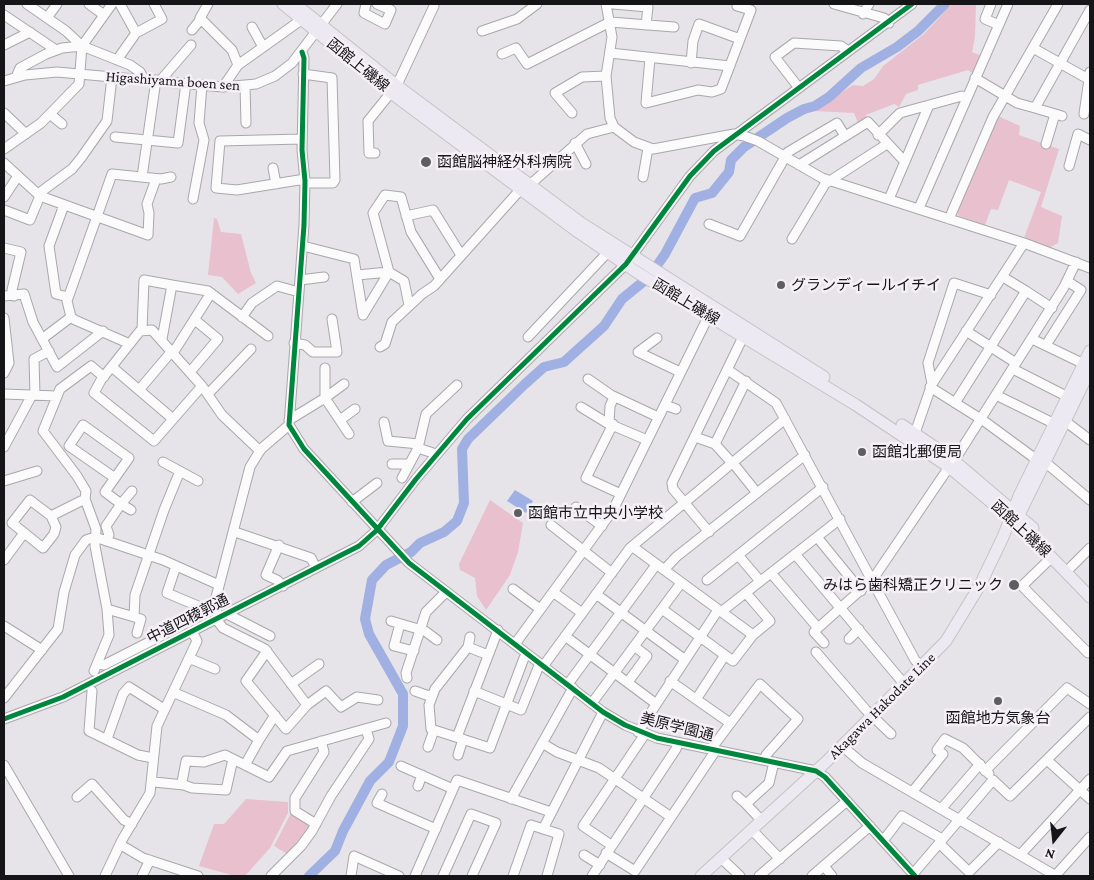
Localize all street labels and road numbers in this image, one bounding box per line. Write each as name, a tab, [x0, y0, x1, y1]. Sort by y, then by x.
street label: 函館上磯線	[323, 34, 393, 96]
street label: Higashiyama boen sen	[105, 67, 241, 95]
street label: 函館上磯線	[649, 275, 723, 329]
street label: 函館上磯線	[987, 497, 1055, 561]
street label: 中道四稜郭通	[144, 591, 232, 647]
street label: Akagawa Hakodate Line	[825, 649, 939, 763]
street label: 美原学園通	[638, 709, 716, 745]

